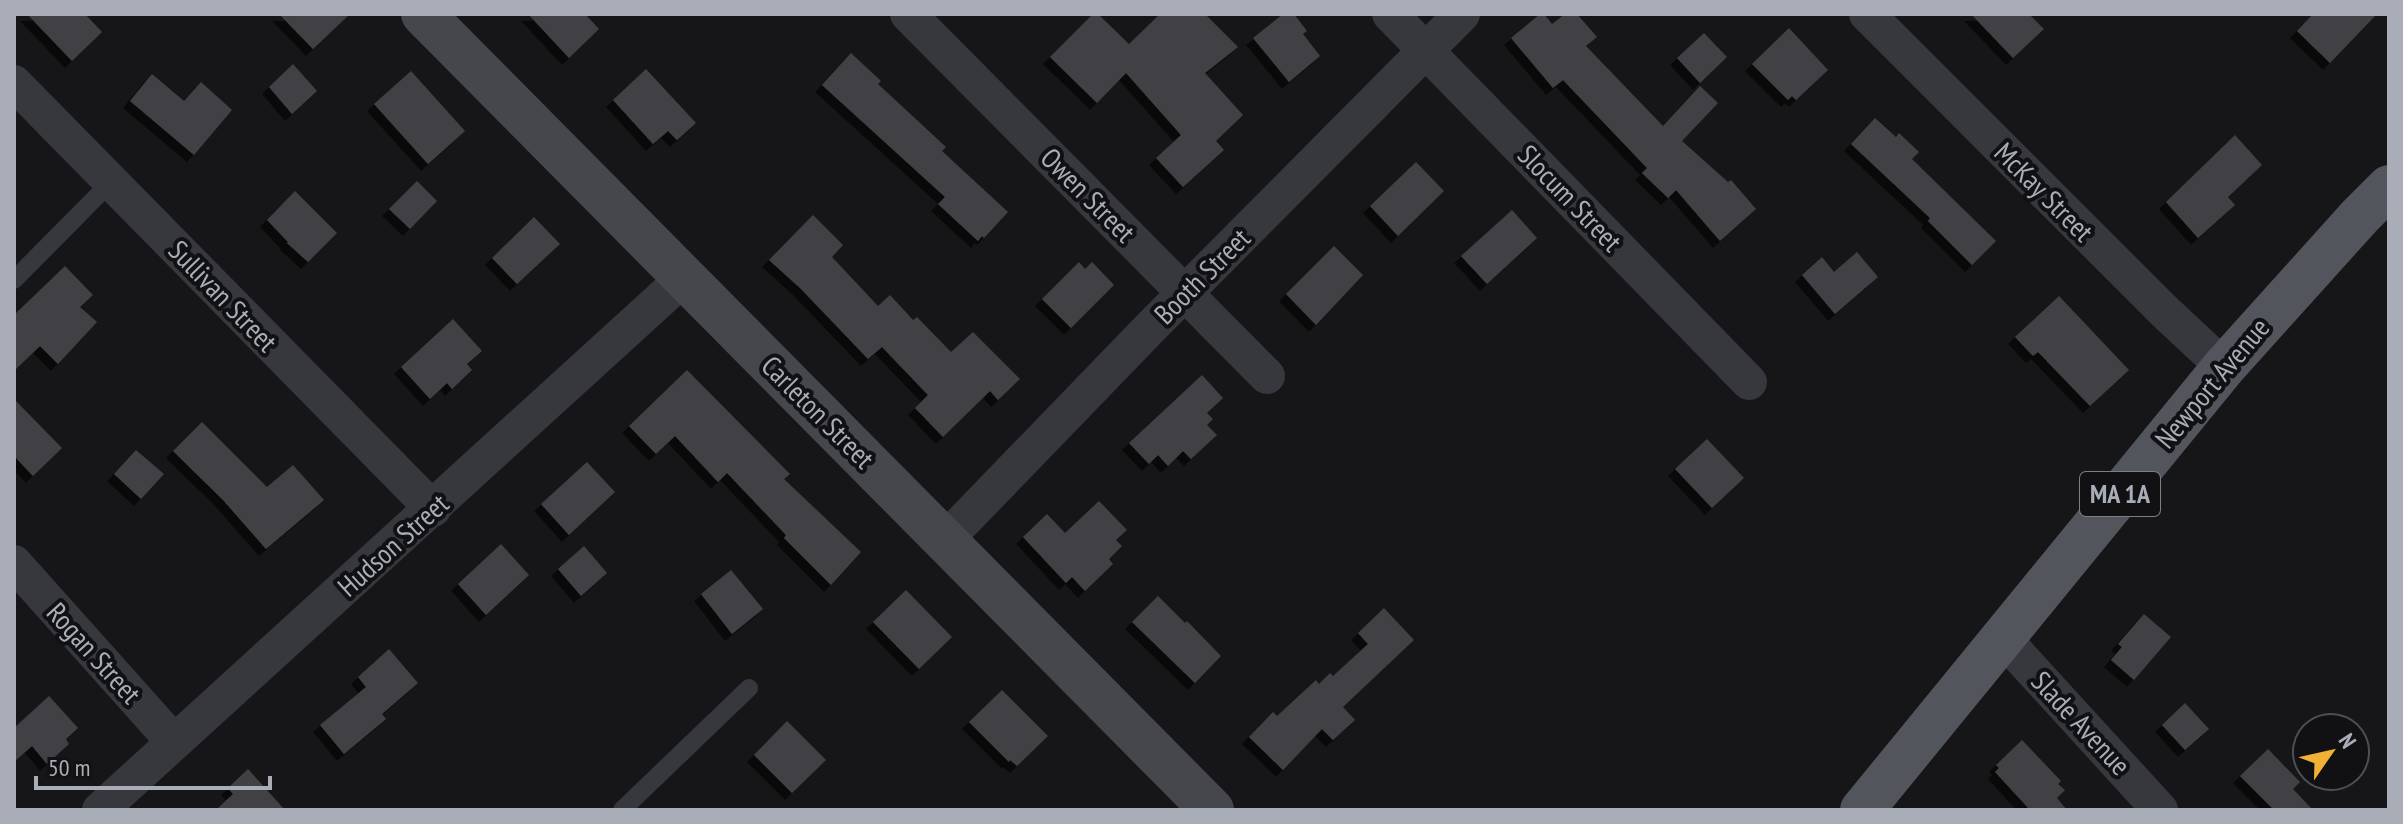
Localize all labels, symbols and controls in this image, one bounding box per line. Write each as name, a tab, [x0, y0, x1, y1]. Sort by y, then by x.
street label: McKay Street	[1987, 134, 2102, 249]
street label: Slocum Street	[1510, 136, 1631, 259]
street label: Owen Street	[1033, 139, 1144, 250]
street label: Booth Street	[1146, 219, 1258, 332]
street label: Sullivan Street	[161, 232, 286, 360]
street label: Newport Avenue	[2146, 310, 2277, 456]
street label: Carleton Street	[754, 347, 883, 476]
road number: MA 1A	[2080, 472, 2160, 516]
street label: Hudson Street	[329, 485, 456, 604]
street label: Rogan Street	[39, 594, 150, 711]
street label: Slade Avenue	[2024, 663, 2139, 783]
north arrow	[2291, 712, 2371, 792]
text: N	[2333, 728, 2363, 754]
scale bar	[36, 740, 270, 790]
text: 50 m	[48, 752, 90, 783]

